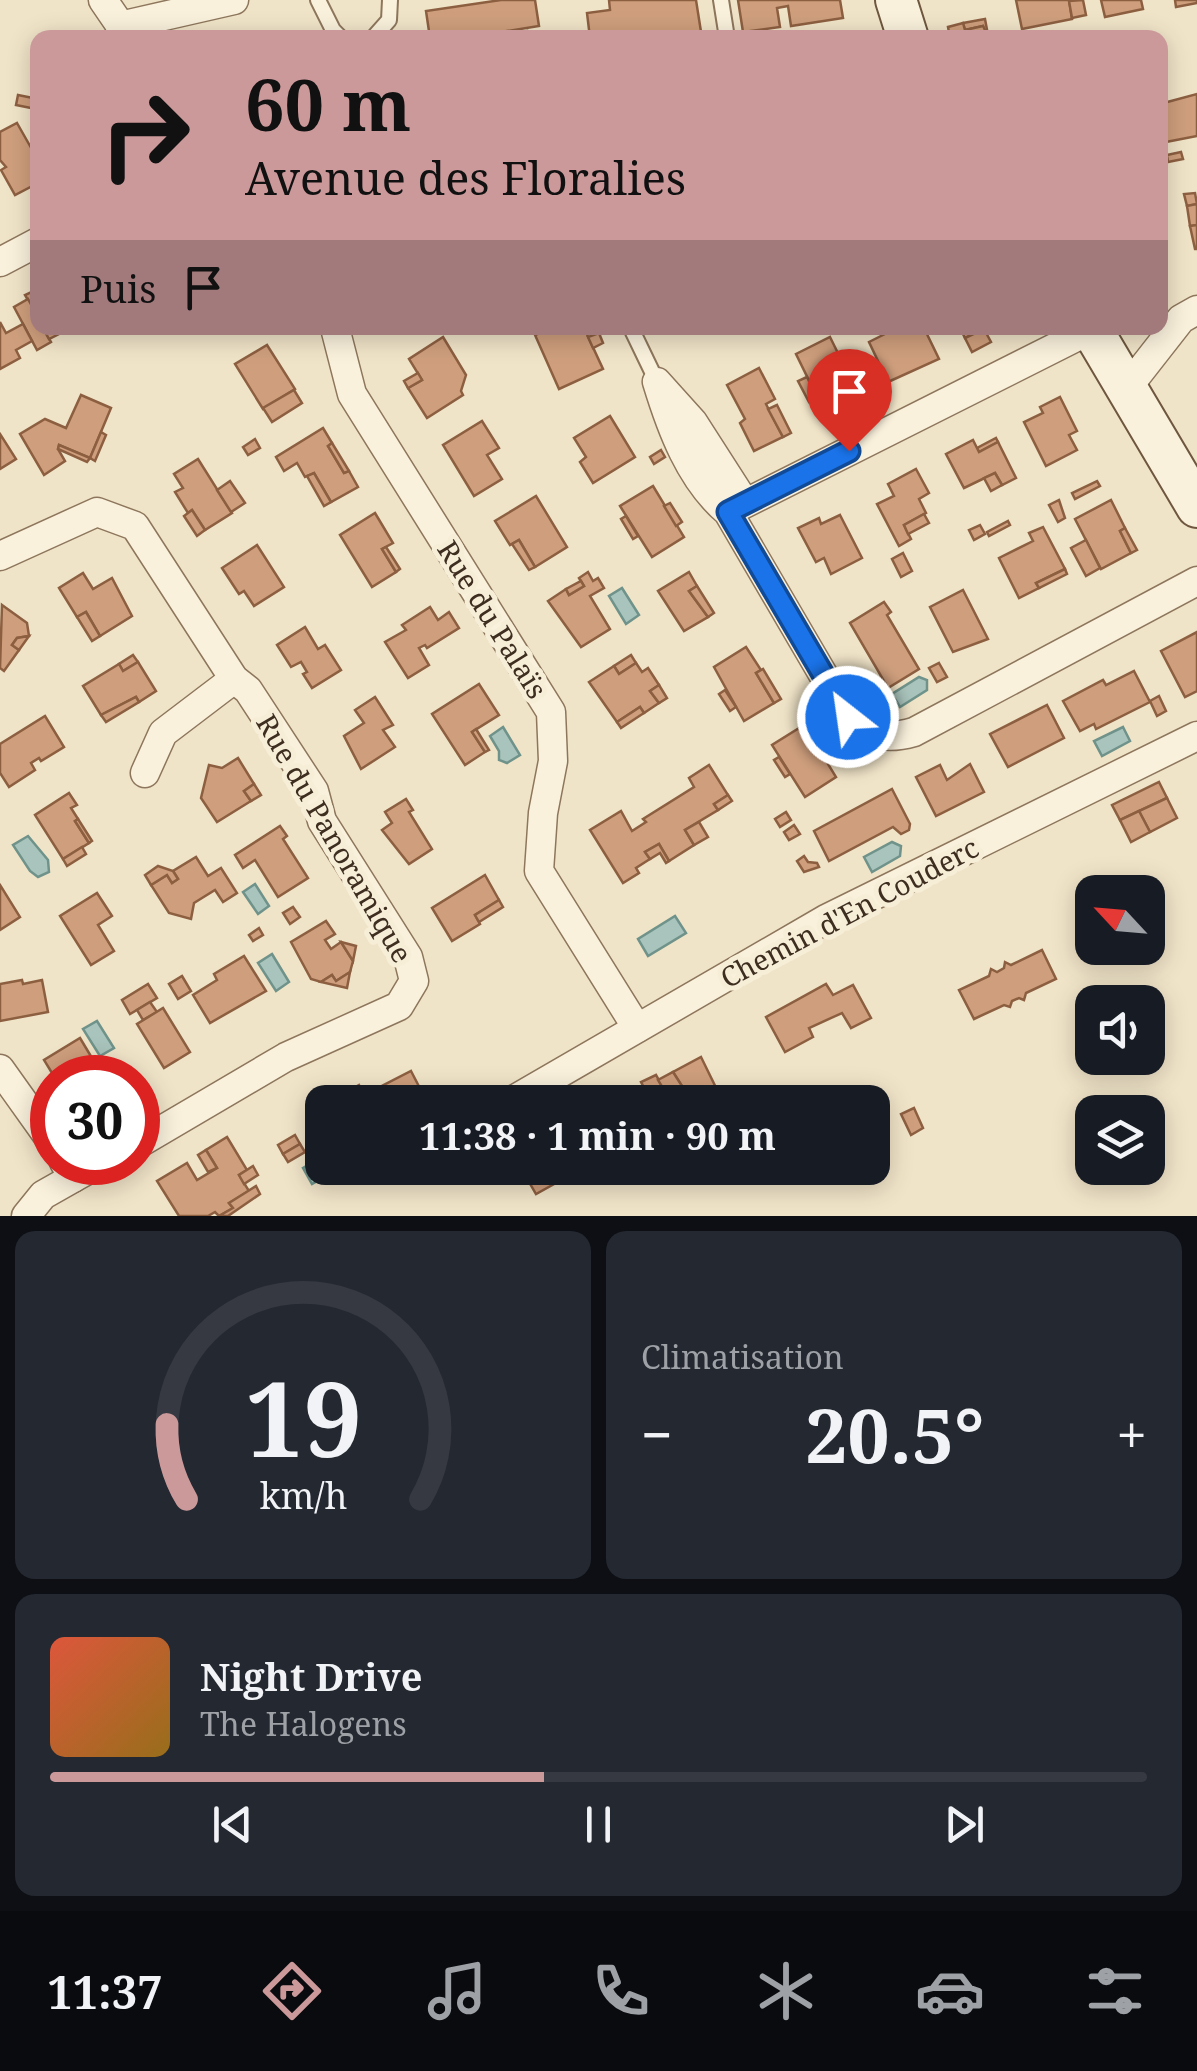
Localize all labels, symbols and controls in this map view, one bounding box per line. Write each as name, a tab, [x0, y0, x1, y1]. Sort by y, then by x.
text: 60 m	[245, 56, 411, 152]
icon: right	[80, 70, 210, 200]
text: Avenue des Floralies	[245, 147, 686, 208]
icon: arrive	[176, 260, 231, 315]
text: Puis	[80, 262, 156, 314]
pin	[807, 349, 892, 452]
icon: arrive	[822, 364, 877, 419]
street label: Rue du Palaïs	[429, 533, 557, 705]
position arrow	[796, 665, 900, 769]
street label: Rue du Panoramique	[248, 707, 422, 969]
street label: Chemin d'En Couderc	[713, 828, 985, 996]
north arrow	[1075, 875, 1165, 965]
map controls	[1075, 875, 1165, 1185]
button: sound	[1075, 985, 1165, 1075]
speed limit sign: 30	[30, 1055, 160, 1185]
button: layers	[1075, 1095, 1165, 1185]
text: 11:38 · 1 min · 90 m	[419, 1109, 776, 1161]
text: Climatisation	[641, 1335, 844, 1378]
text: 19	[244, 1346, 362, 1487]
text: 20.5°	[805, 1383, 984, 1485]
text: −	[641, 1396, 673, 1471]
text: +	[1116, 1396, 1147, 1471]
text: km/h	[259, 1471, 347, 1519]
text: Night Drive	[200, 1650, 422, 1702]
text: The Halogens	[200, 1702, 407, 1745]
icon: previous	[205, 1797, 260, 1852]
icon: pause	[571, 1797, 626, 1852]
icon: next	[937, 1797, 992, 1852]
icon: directions	[257, 1956, 327, 2026]
icon: music	[422, 1956, 492, 2026]
icon: phone	[586, 1956, 656, 2026]
icon: climate	[751, 1956, 821, 2026]
icon: car	[915, 1956, 985, 2026]
icon: filters	[1080, 1956, 1150, 2026]
text: 11:37	[47, 1961, 163, 2022]

